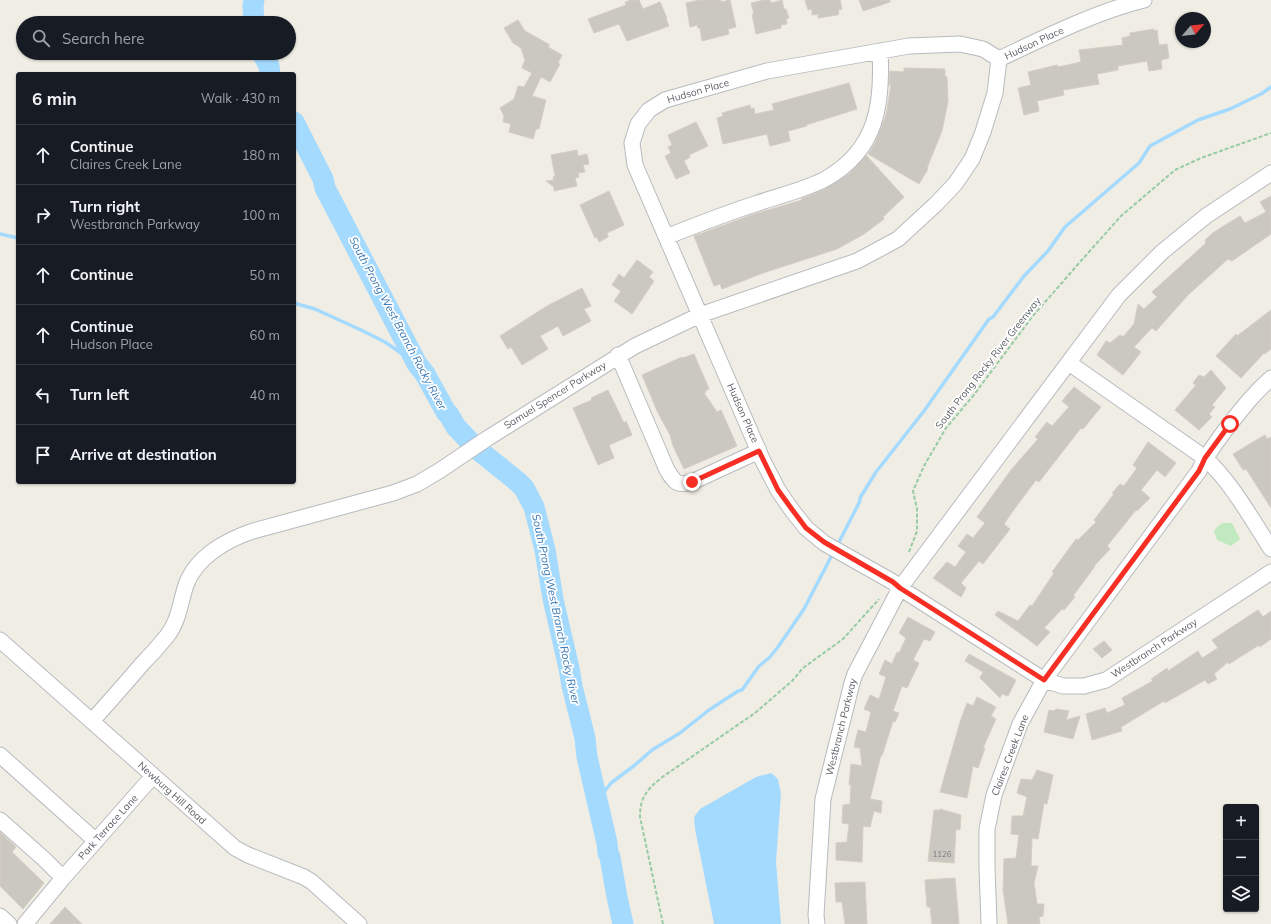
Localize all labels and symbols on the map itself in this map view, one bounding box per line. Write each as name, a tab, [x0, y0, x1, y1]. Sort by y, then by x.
north arrow	[1175, 12, 1211, 48]
street label: Hudson Place	[1002, 24, 1066, 62]
street label: Hudson Place	[666, 76, 730, 106]
water label: South Prong West Branch Rocky River	[346, 234, 450, 413]
street label: South Prong Rocky River Greenway	[932, 294, 1044, 432]
street label: Samuel Spencer Parkway	[502, 358, 609, 432]
street label: Hudson Place	[724, 381, 762, 445]
route start	[1221, 415, 1239, 433]
route end	[683, 473, 701, 491]
water label: South Prong West Branch Rocky River	[529, 513, 583, 706]
street label: Westbranch Parkway	[1109, 615, 1200, 681]
street label: Westbranch Parkway	[823, 676, 860, 777]
street label: Claires Creek Lane	[989, 713, 1031, 797]
street label: Newburg Hill Road	[135, 759, 209, 827]
street label: Park Terrace Lane	[75, 792, 141, 862]
house number: 1126	[932, 849, 952, 859]

